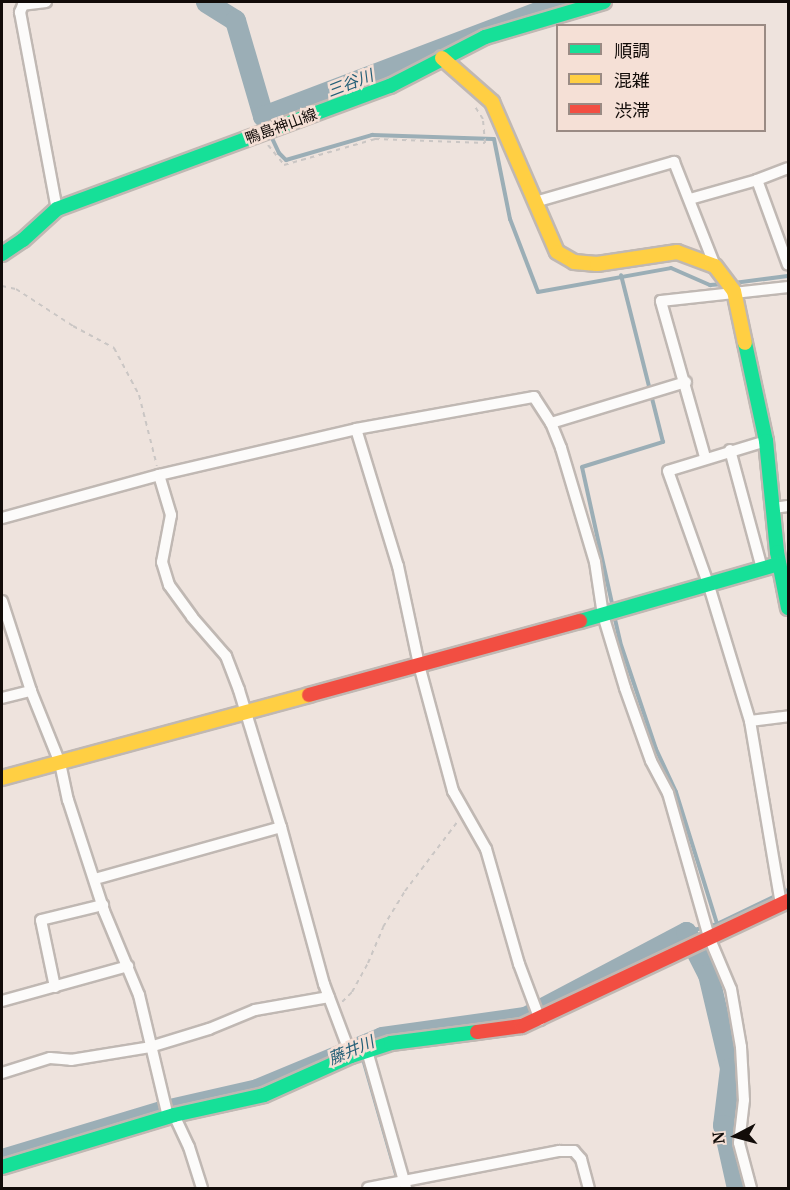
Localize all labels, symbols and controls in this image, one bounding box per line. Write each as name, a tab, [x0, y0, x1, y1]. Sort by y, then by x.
legend	[556, 24, 766, 132]
text: 順調	[614, 38, 650, 62]
water label: 三谷川	[324, 65, 376, 101]
text: 混雑	[614, 68, 650, 92]
text: 渋滞	[614, 98, 650, 122]
street label: 鴨島神山線	[243, 105, 319, 147]
water label: 藤井川	[325, 1032, 377, 1068]
north arrow	[706, 1106, 766, 1166]
text: N	[707, 1131, 730, 1145]

